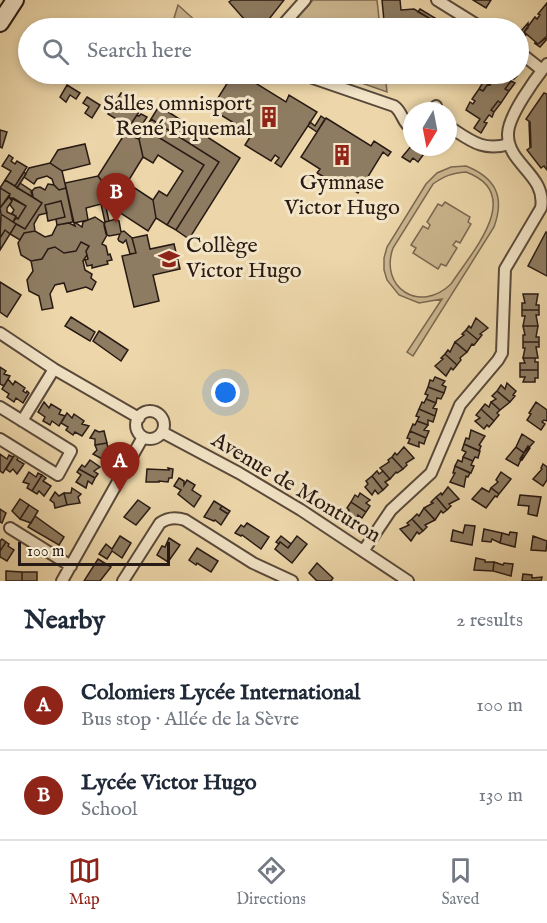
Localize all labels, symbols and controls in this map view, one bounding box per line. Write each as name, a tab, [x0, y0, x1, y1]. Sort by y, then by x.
search box	[18, 18, 529, 84]
icon: search	[39, 35, 72, 68]
text: Search here	[87, 37, 192, 65]
place label: Salles omnisport René Piquemal	[103, 90, 252, 143]
north arrow	[403, 102, 457, 156]
building icon: Salles omnisport René Piquemal	[257, 105, 281, 129]
building icon: Gymnase Victor Hugo	[330, 143, 354, 167]
place label: Gymnase Victor Hugo	[283, 169, 400, 222]
pin: B	[96, 174, 136, 223]
place label: Collège Victor Hugo	[185, 232, 302, 285]
school or university icon: Collège Victor Hugo	[157, 247, 181, 271]
your location	[211, 378, 240, 407]
street label: Avenue de Monturon	[205, 426, 386, 550]
pin: A	[100, 442, 140, 492]
scale bar	[18, 539, 170, 566]
text: 100 m	[27, 542, 64, 562]
text: Nearby	[24, 604, 105, 637]
text: 2 results	[456, 608, 523, 633]
text: Colomiers Lycée International	[81, 679, 360, 707]
text: A	[37, 693, 50, 718]
text: 100 m	[476, 693, 523, 718]
text: Bus stop · Allée de la Sèvre	[81, 707, 299, 732]
text: Lycée Victor Hugo	[81, 769, 257, 797]
text: B	[37, 783, 50, 808]
text: 130 m	[478, 783, 523, 808]
text: School	[81, 797, 137, 822]
tab: Map	[68, 854, 101, 910]
tab: Directions	[236, 854, 306, 910]
tab: Saved	[441, 854, 479, 910]

